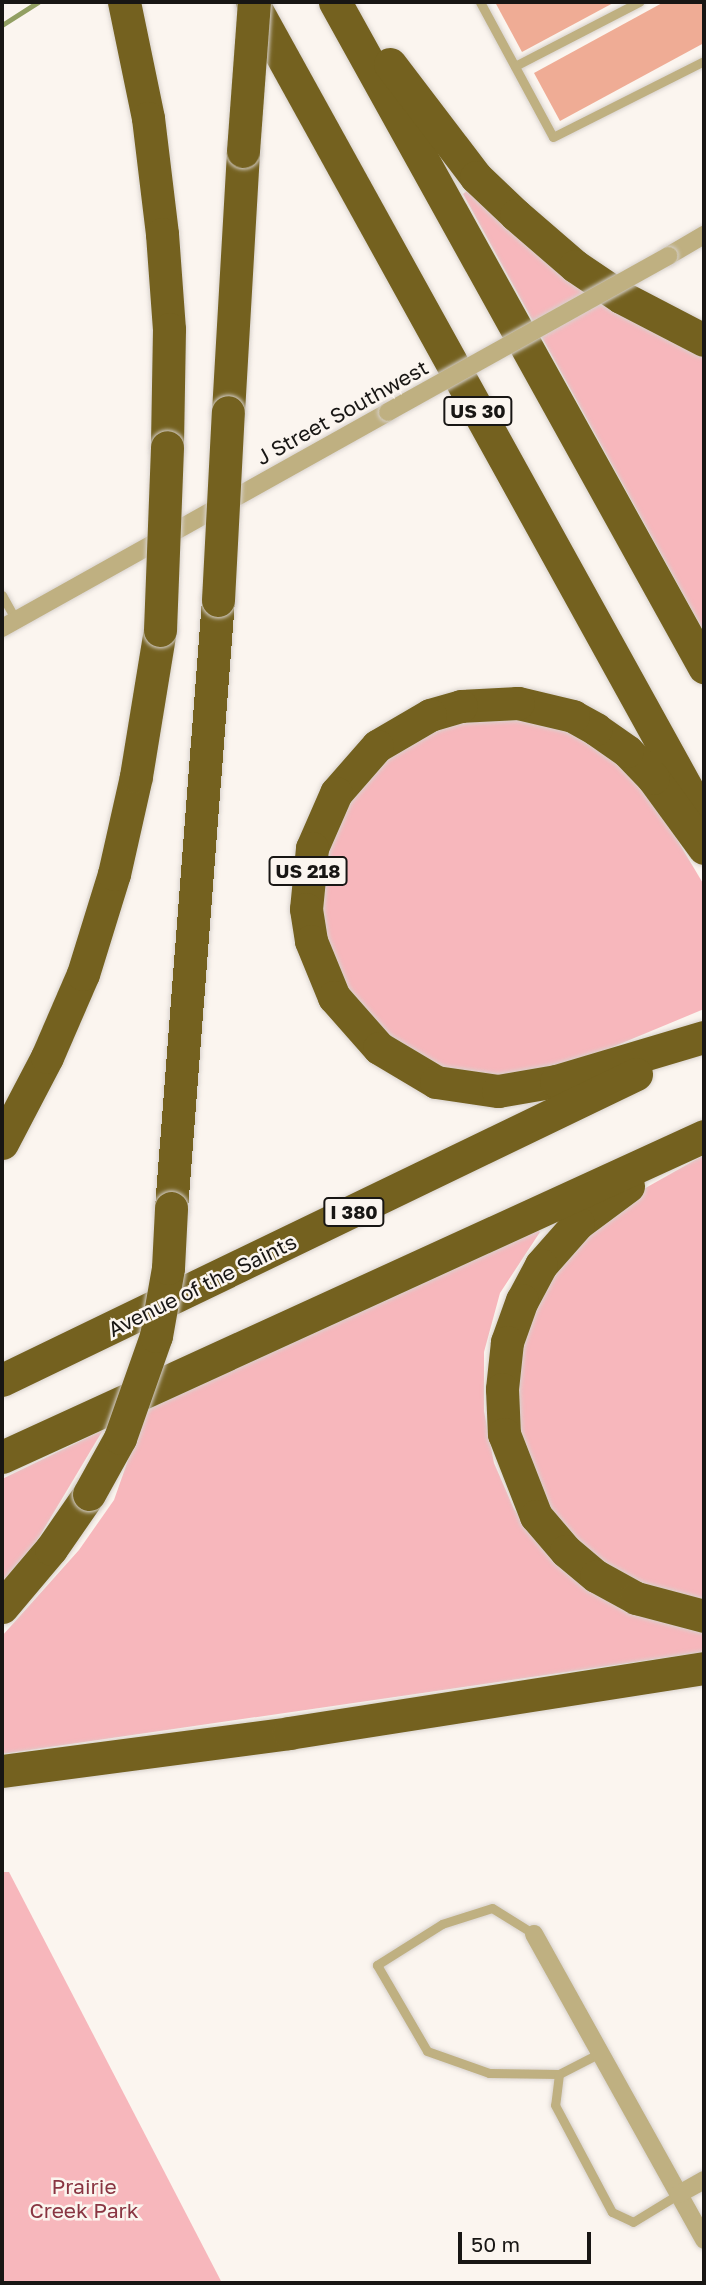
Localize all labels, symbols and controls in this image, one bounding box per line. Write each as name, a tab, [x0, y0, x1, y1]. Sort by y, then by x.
street label: J Street Southwest	[252, 354, 432, 470]
road number: US 30	[443, 396, 513, 426]
road number: US 218	[268, 856, 348, 886]
road number: I 380	[322, 1196, 386, 1228]
street label: Avenue of the Saints	[104, 1228, 300, 1342]
park label: Prairie Creek Park	[29, 2173, 139, 2223]
scale bar	[461, 2218, 594, 2262]
text: 50 m	[471, 2231, 520, 2257]

